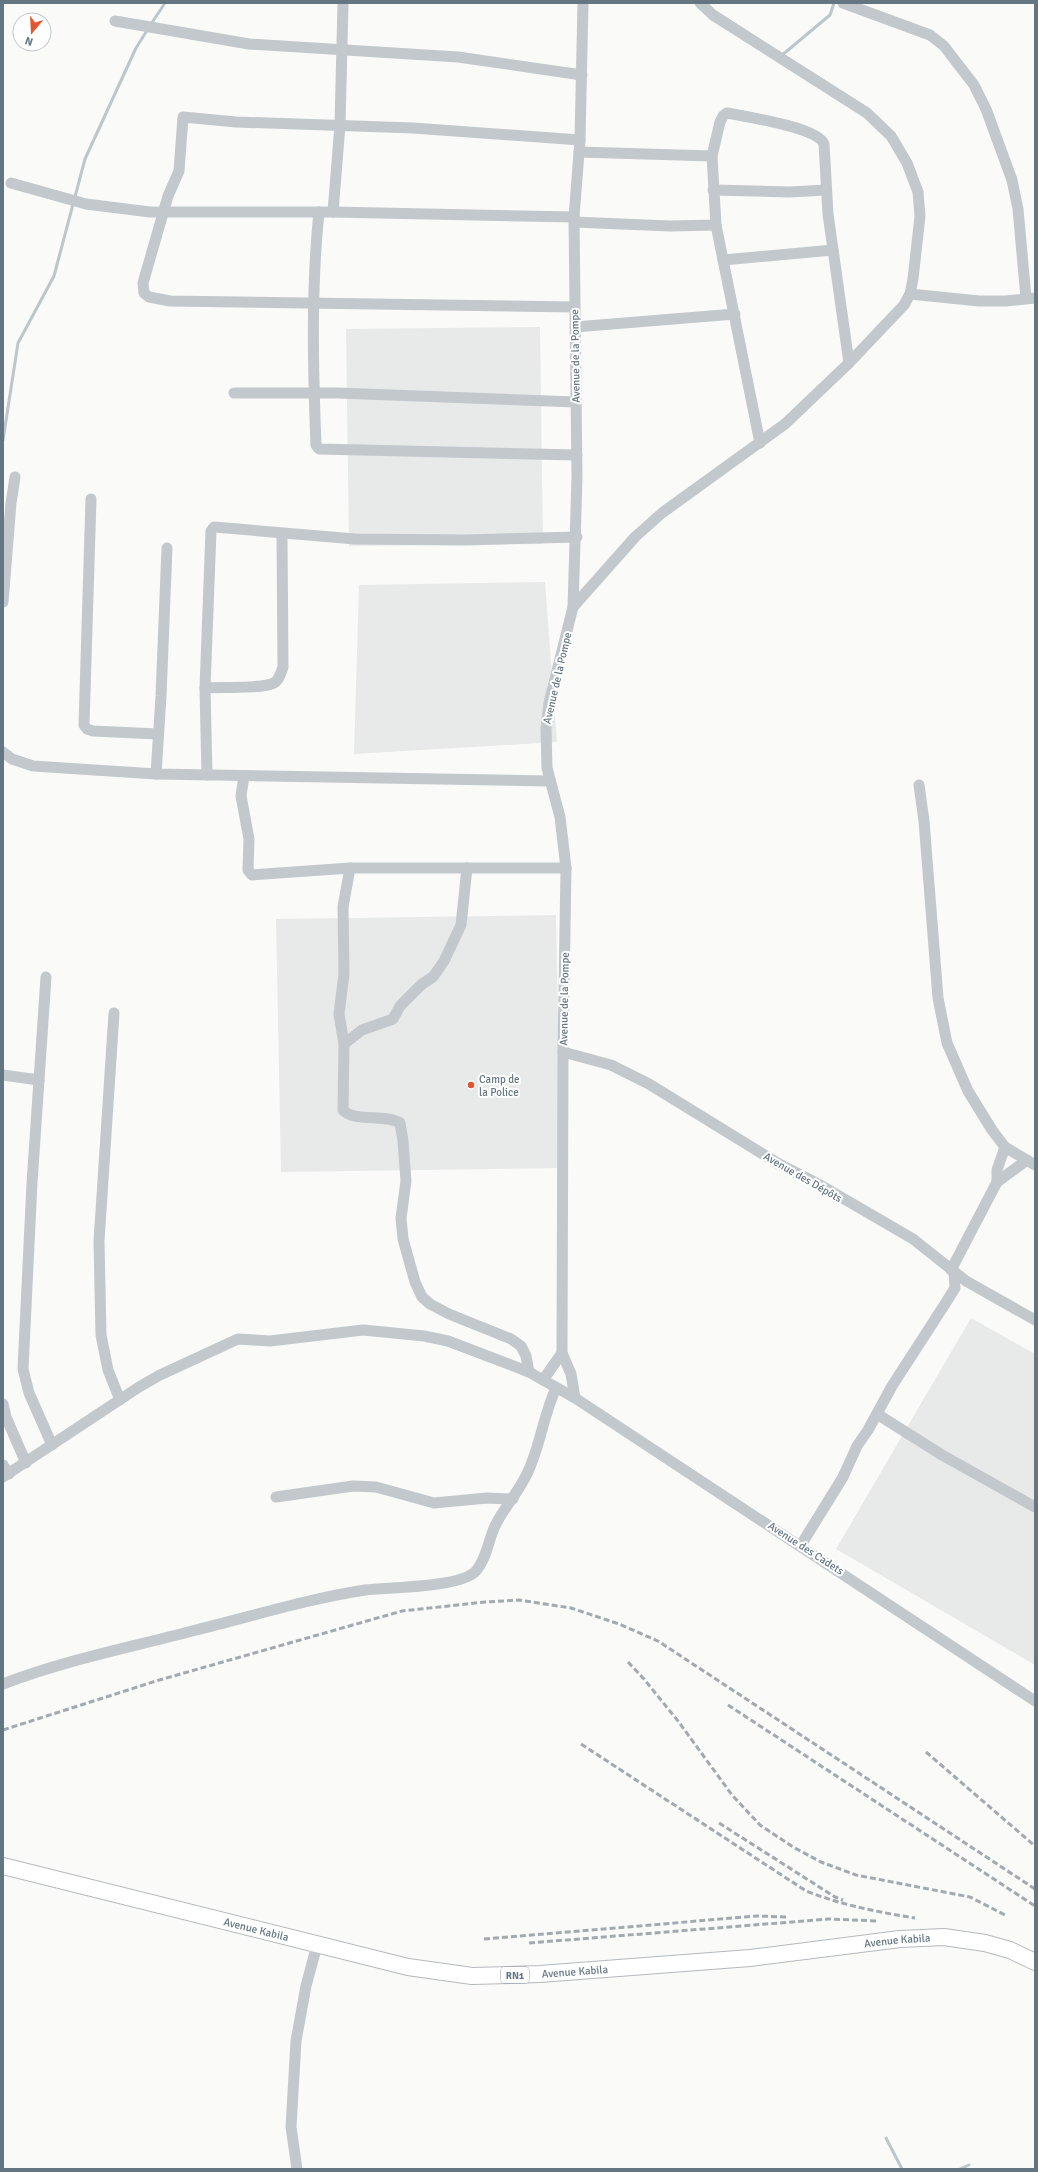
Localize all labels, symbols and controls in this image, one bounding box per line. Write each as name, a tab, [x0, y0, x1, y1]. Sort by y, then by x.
north arrow	[12, 12, 52, 52]
text: N	[23, 34, 35, 48]
street label: Avenue de la Pompe	[568, 309, 583, 403]
street label: Avenue de la Pompe	[541, 631, 574, 725]
street label: Avenue de la Pompe	[557, 952, 572, 1046]
place label: Camp de la Police	[479, 1073, 520, 1099]
marker: Camp de la Police	[466, 1080, 476, 1090]
street label: Avenue des Dépôts	[761, 1150, 844, 1205]
street label: Avenue des Cadets	[765, 1519, 846, 1578]
street label: Avenue Kabila	[222, 1915, 290, 1944]
street label: Avenue Kabila	[863, 1932, 931, 1950]
street label: Avenue Kabila	[541, 1963, 609, 1981]
road number: RN1	[501, 1967, 529, 1983]

